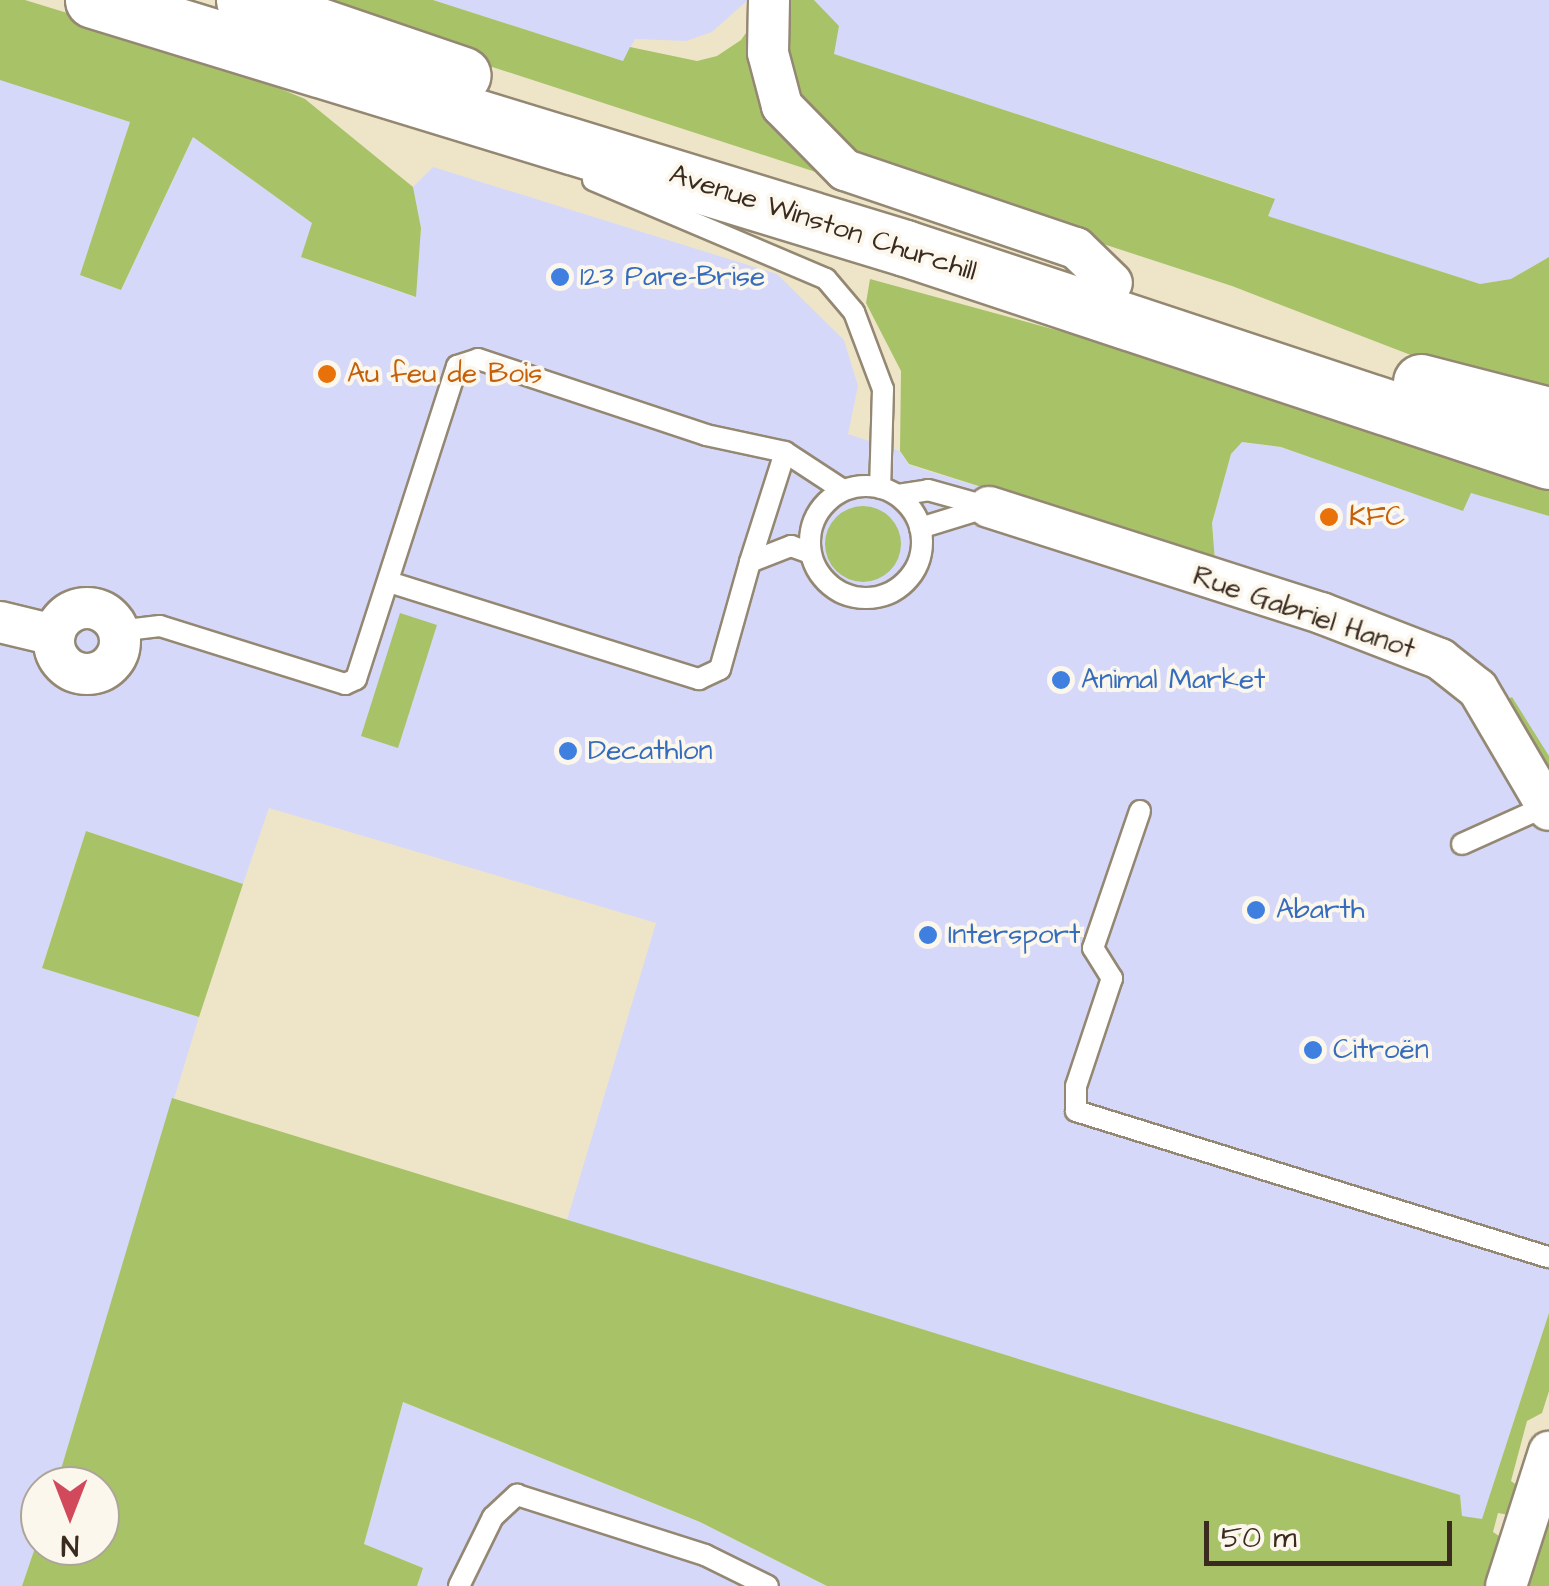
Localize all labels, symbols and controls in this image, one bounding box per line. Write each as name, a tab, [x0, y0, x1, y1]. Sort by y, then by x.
street label: Avenue Winston Churchill	[665, 157, 981, 289]
place label: 123 Pare-Brise	[580, 260, 765, 294]
marker: 123 Pare-Brise	[549, 266, 571, 288]
place label: Au feu de Bois	[347, 357, 542, 391]
marker: Au feu de Bois	[316, 363, 338, 385]
place label: KFC	[1349, 500, 1405, 534]
marker: KFC	[1318, 506, 1340, 528]
street label: Rue Gabriel Hanot	[1189, 559, 1419, 667]
place label: Animal Market	[1081, 663, 1265, 697]
marker: Animal Market	[1050, 669, 1072, 691]
place label: Decathlon	[588, 734, 713, 768]
marker: Decathlon	[557, 740, 579, 762]
place label: Abarth	[1276, 893, 1365, 927]
marker: Abarth	[1245, 899, 1267, 921]
place label: Intersport	[948, 918, 1080, 952]
marker: Intersport	[917, 924, 939, 946]
place label: Citroën	[1333, 1033, 1429, 1067]
marker: Citroën	[1302, 1039, 1324, 1061]
north arrow	[20, 1466, 120, 1566]
scale bar	[1209, 1501, 1456, 1563]
text: 50 m	[1221, 1517, 1297, 1559]
text: N	[61, 1525, 79, 1564]

